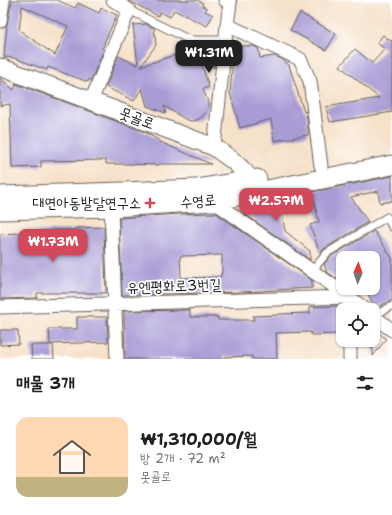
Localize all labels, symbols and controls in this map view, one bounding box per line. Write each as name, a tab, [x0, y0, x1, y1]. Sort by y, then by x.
pin: ₩1.31M	[176, 40, 242, 74]
text: ₩1.31M	[184, 44, 234, 61]
street label: 못골로	[117, 102, 157, 134]
pin: ₩2.57M	[243, 188, 309, 222]
street label: 수영로	[179, 189, 217, 213]
text: ₩2.57M	[248, 192, 304, 209]
place label: 대연아동발달연구소	[32, 193, 141, 213]
marker: 대연아동발달연구소	[144, 197, 156, 209]
pin: ₩1.73M	[20, 229, 86, 263]
text: ₩1.73M	[27, 233, 79, 250]
north arrow	[336, 251, 380, 295]
map controls	[336, 251, 380, 347]
street label: 유엔평화로3번길	[126, 274, 222, 298]
button: locate	[336, 303, 380, 347]
text: 매물 3개	[16, 372, 75, 394]
icon: filters	[354, 372, 376, 394]
text: ₩1,310,000/월	[140, 428, 257, 450]
icon: home	[48, 433, 96, 481]
text: 방 2개 · 72 m²	[140, 450, 226, 467]
text: 못골로	[140, 468, 171, 485]

